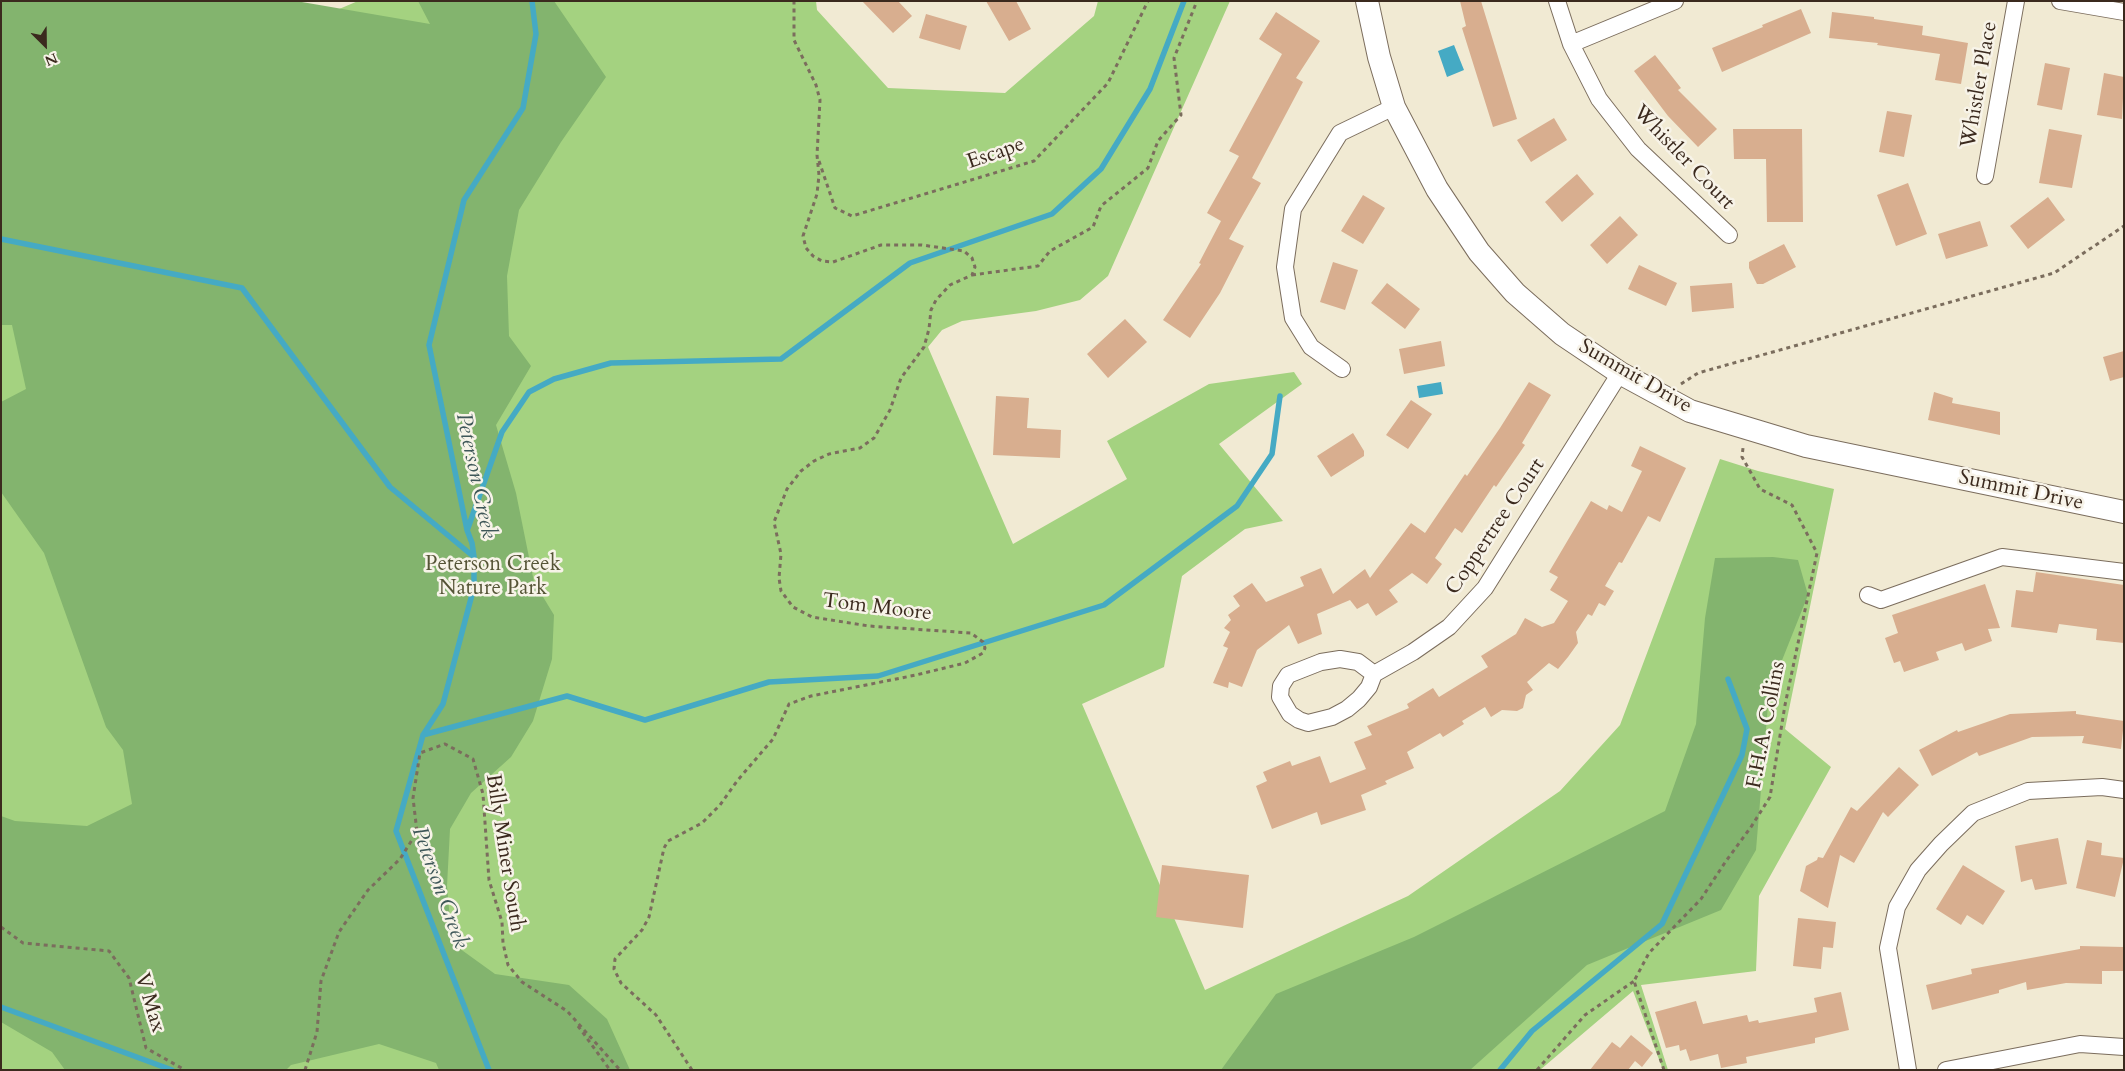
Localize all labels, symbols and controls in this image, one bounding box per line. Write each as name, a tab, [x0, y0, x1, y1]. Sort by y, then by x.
north arrow	[20, 20, 70, 70]
street label: Whistler Place	[1956, 20, 2004, 150]
text: N	[42, 48, 60, 70]
street label: Whistler Court	[1627, 100, 1739, 216]
street label: Escape	[964, 132, 1028, 176]
street label: Summit Drive	[1574, 334, 1696, 420]
water label: Peterson Creek	[449, 411, 501, 541]
street label: Coppertree Court	[1441, 454, 1551, 600]
street label: Summit Drive	[1956, 466, 2086, 516]
park label: Peterson Creek Nature Park	[425, 552, 561, 602]
street label: Tom Moore	[821, 589, 933, 627]
street label: F.H.A. Collins	[1742, 659, 1792, 791]
street label: Billy Miner South	[479, 772, 529, 934]
water label: Peterson Creek	[405, 824, 473, 952]
street label: V Max	[128, 970, 170, 1036]

